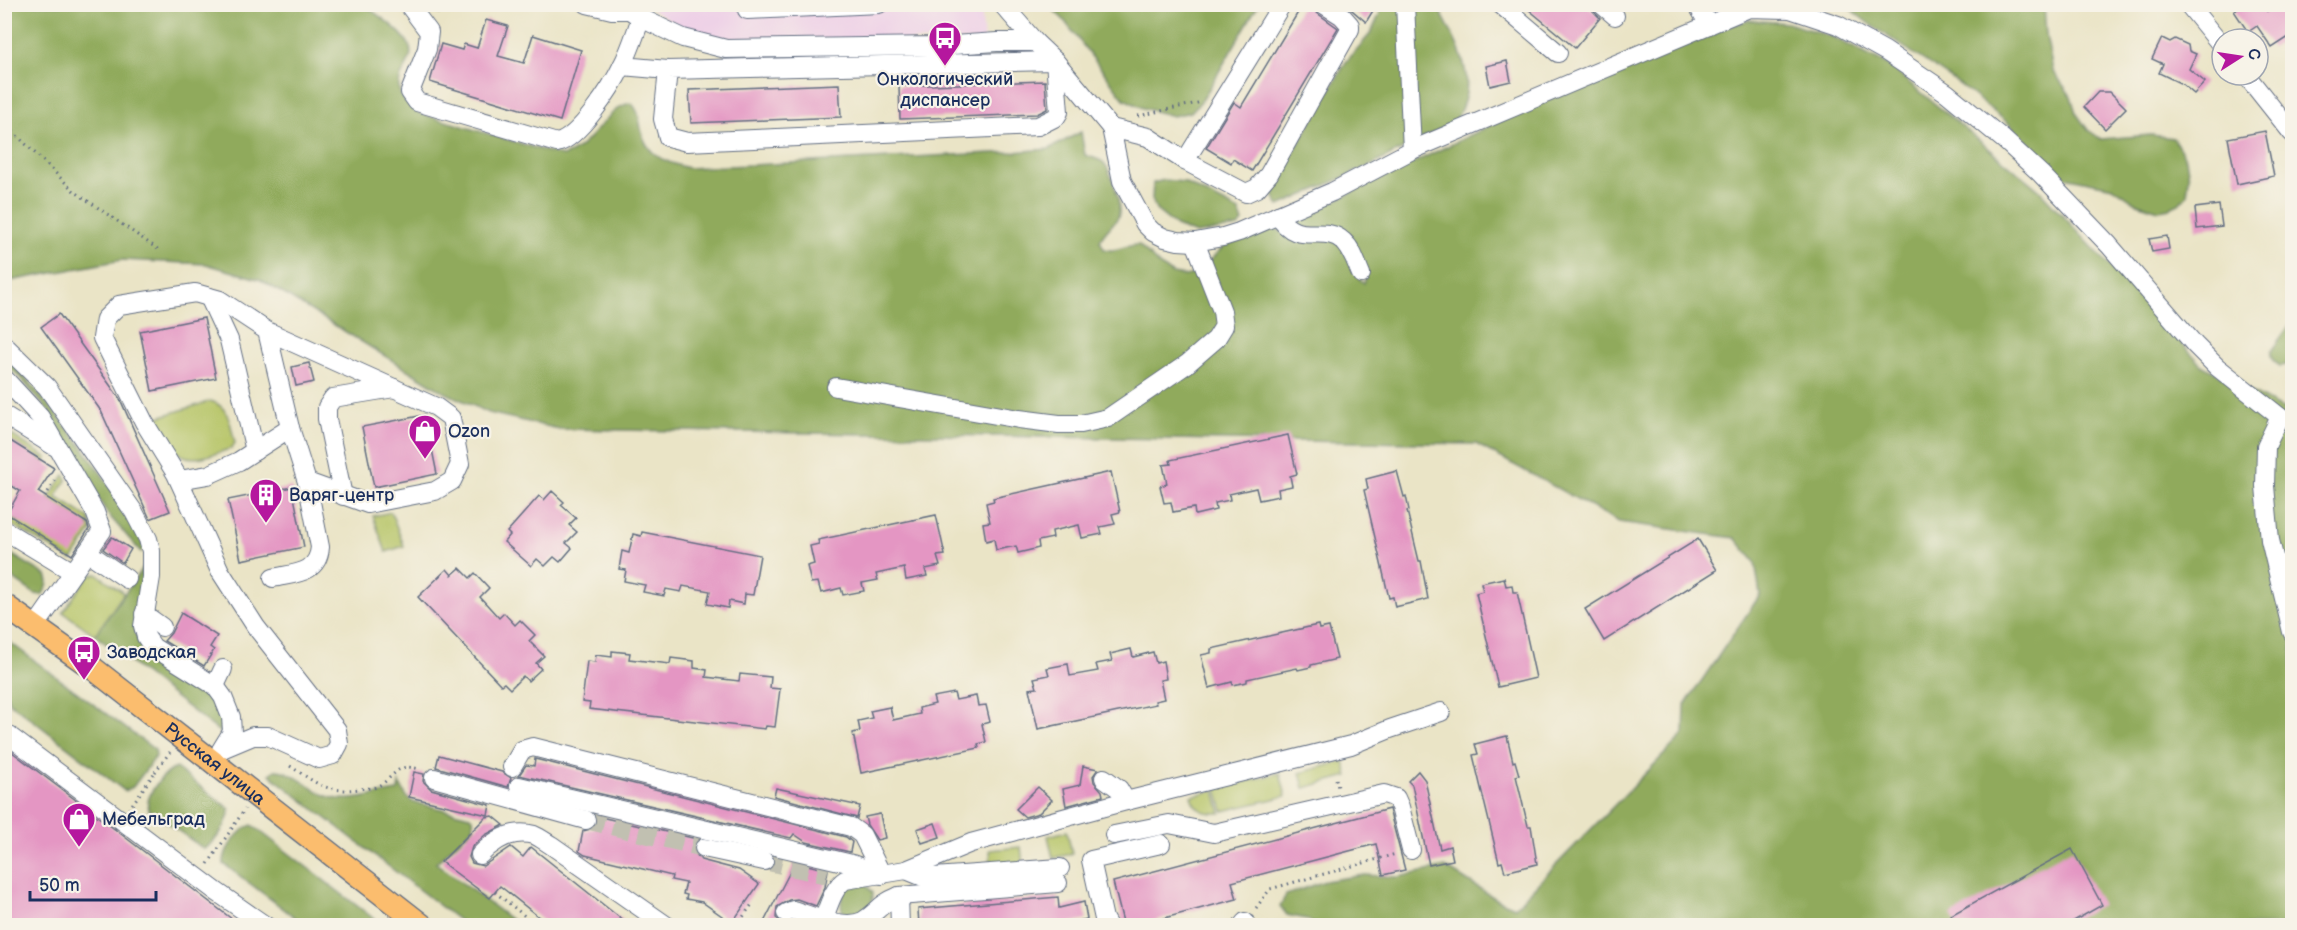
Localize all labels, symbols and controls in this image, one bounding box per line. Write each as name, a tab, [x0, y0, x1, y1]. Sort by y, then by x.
bus stop icon: Онкологический диспансер	[927, 20, 963, 67]
north arrow	[2210, 27, 2270, 87]
text: С	[2243, 47, 2264, 62]
place label: Онкологический диспансер	[877, 69, 1013, 111]
shop icon: Ozon	[407, 413, 443, 460]
place label: Ozon	[448, 421, 490, 442]
building icon: Варяг-центр	[248, 477, 284, 524]
place label: Варяг-центр	[289, 485, 394, 506]
bus stop icon: Заводская	[66, 634, 102, 681]
place label: Заводская	[107, 642, 196, 663]
street label: Русская улица	[160, 718, 270, 810]
shop icon: Мебельград	[61, 801, 97, 848]
place label: Мебельград	[102, 809, 205, 830]
scale bar	[30, 864, 156, 902]
text: 50 m	[39, 875, 80, 896]

